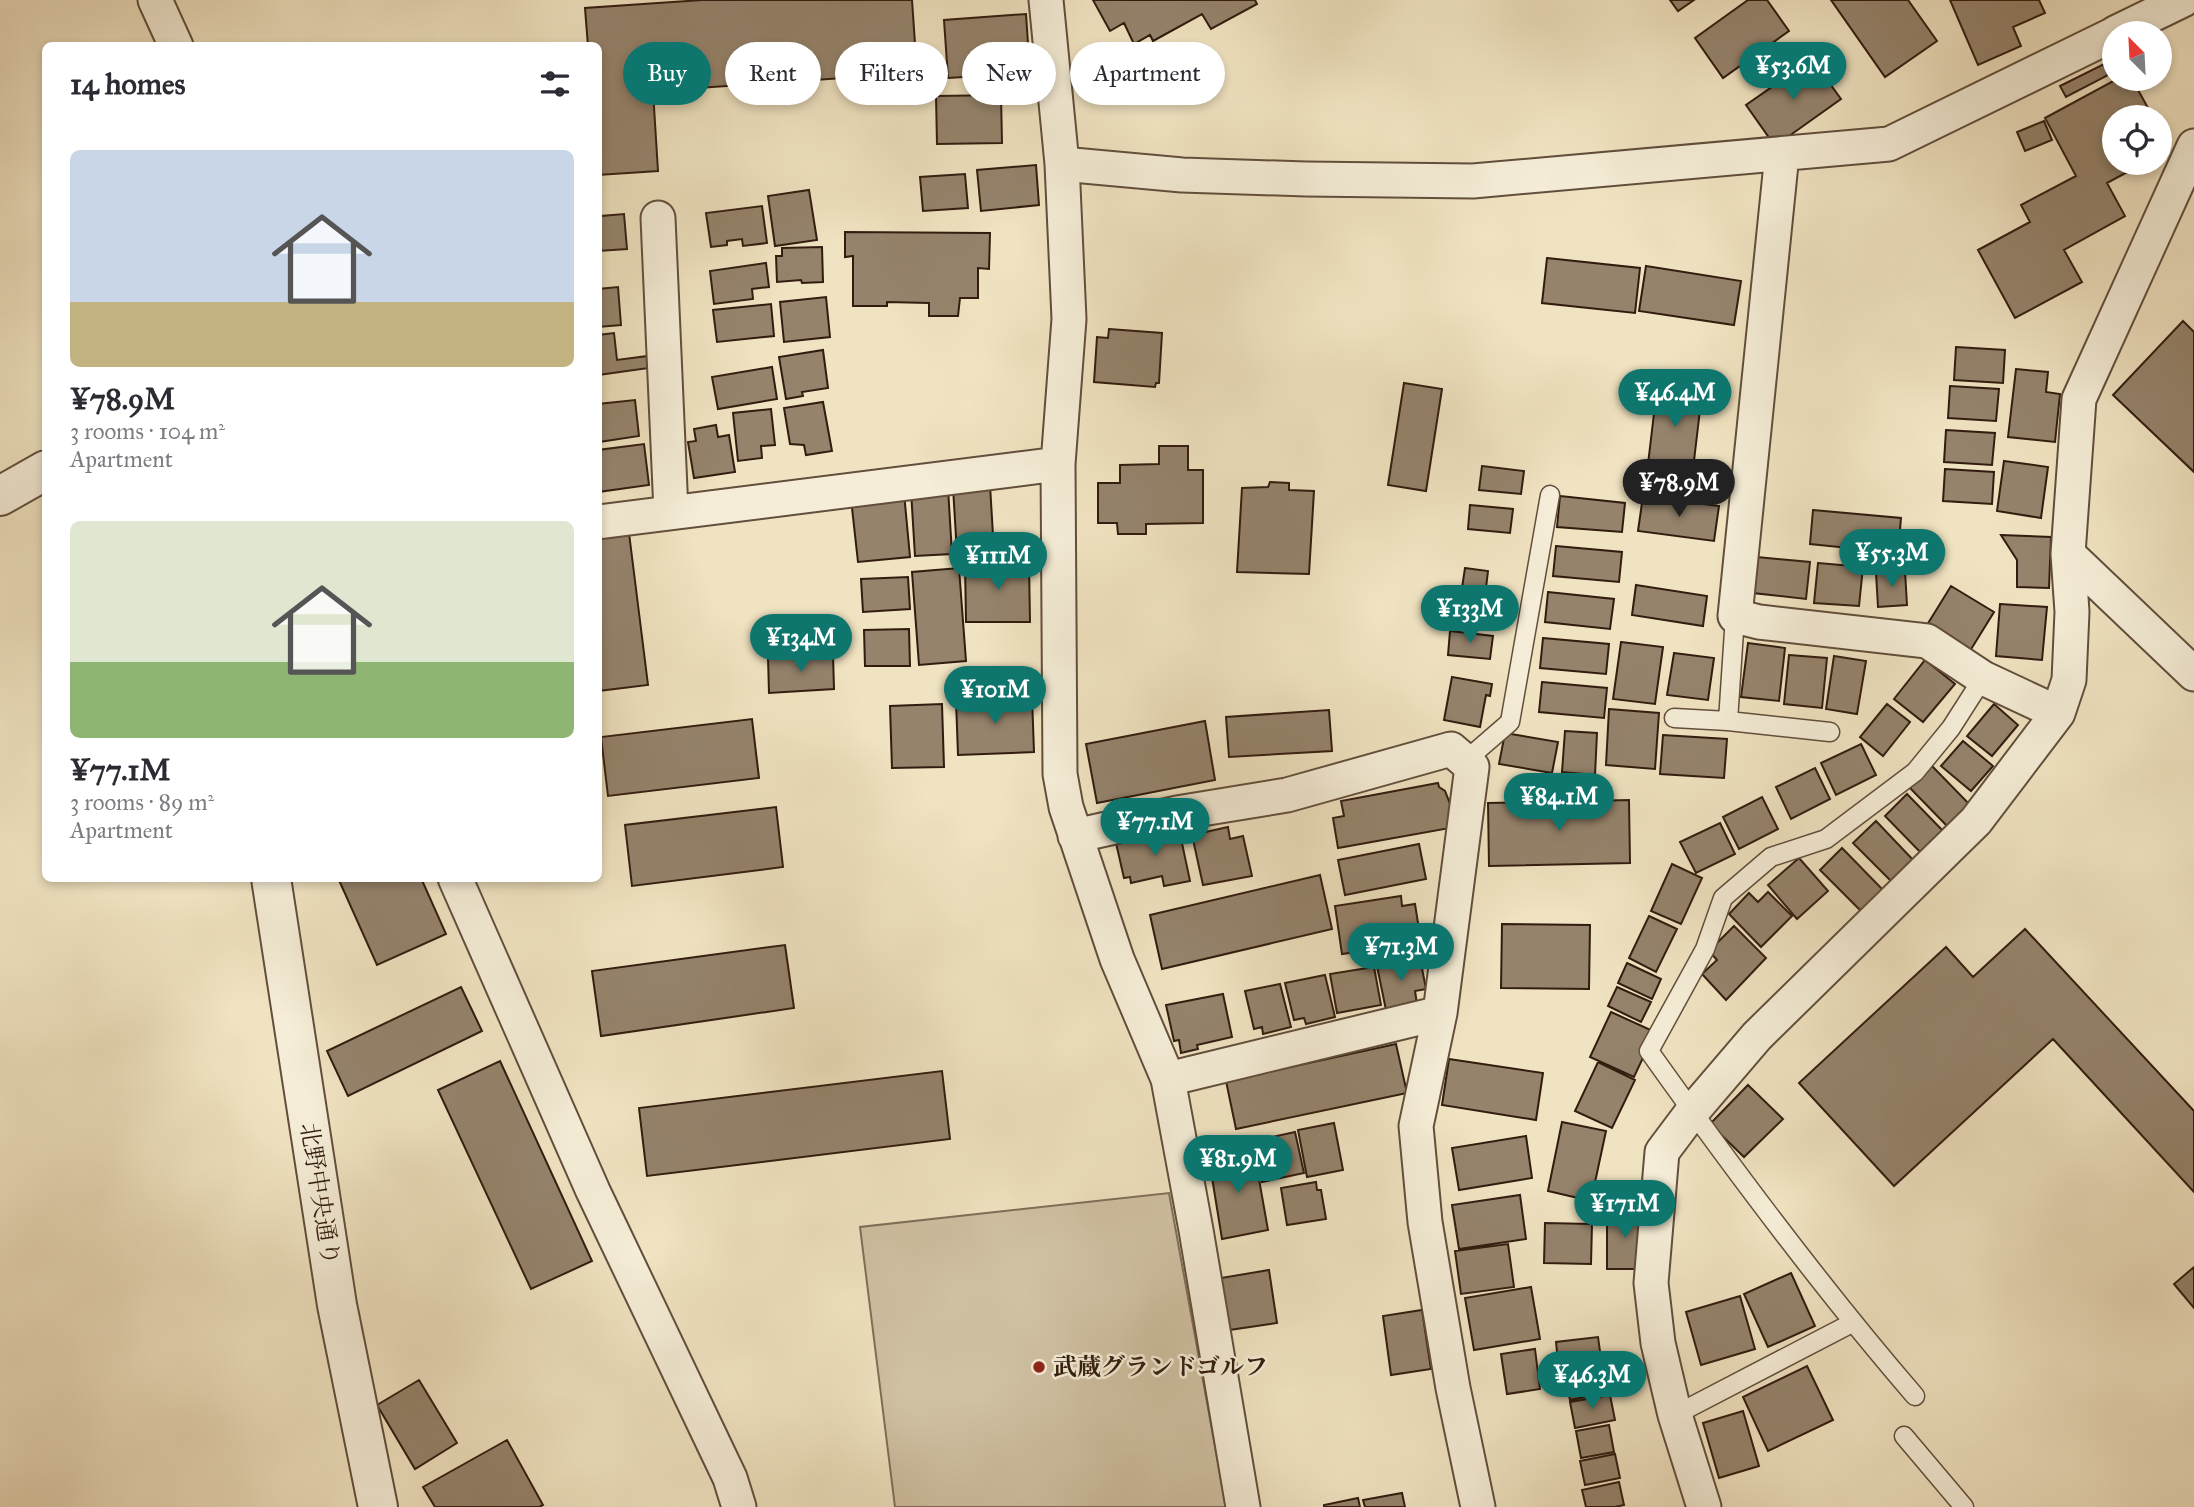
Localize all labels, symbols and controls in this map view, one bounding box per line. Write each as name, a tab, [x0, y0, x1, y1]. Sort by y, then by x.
north arrow	[2102, 21, 2172, 91]
map controls	[2102, 21, 2172, 175]
chip: Buy	[623, 42, 711, 105]
chip: Rent	[725, 42, 821, 105]
chip: Filters	[835, 42, 948, 105]
chip: New	[962, 42, 1056, 105]
chip: Apartment	[1070, 42, 1225, 105]
pin: ¥53.6M	[1736, 42, 1850, 102]
text: ¥53.6M	[1755, 51, 1831, 79]
icon: filters	[536, 65, 574, 103]
text: 14 homes	[70, 66, 185, 102]
button: locate	[2102, 105, 2172, 175]
icon: home	[259, 196, 385, 322]
pin: ¥46.4M	[1618, 370, 1732, 429]
text: ¥46.4M	[1634, 378, 1716, 406]
text: ¥78.9M	[70, 381, 175, 417]
text: 3 rooms · 104 m²	[70, 417, 225, 445]
text: Apartment	[70, 445, 173, 473]
pin: ¥78.9M	[1622, 460, 1736, 519]
text: ¥78.9M	[1639, 468, 1719, 496]
pin: ¥55.3M	[1835, 530, 1949, 589]
pin: ¥111M	[949, 532, 1047, 592]
text: ¥55.3M	[1855, 538, 1929, 566]
text: ¥111M	[965, 541, 1031, 569]
icon: home	[259, 567, 385, 693]
pin: ¥133M	[1421, 586, 1519, 645]
text: ¥133M	[1437, 594, 1503, 622]
pin: ¥134M	[752, 614, 850, 674]
text: ¥134M	[766, 623, 836, 651]
pin: ¥101M	[946, 666, 1044, 726]
text: ¥101M	[960, 675, 1030, 703]
text: ¥77.1M	[70, 752, 170, 788]
pin: ¥84.1M	[1502, 774, 1616, 833]
text: ¥84.1M	[1520, 782, 1598, 810]
text: 3 rooms · 89 m²	[70, 788, 214, 816]
pin: ¥77.1M	[1098, 798, 1212, 858]
text: ¥77.1M	[1117, 807, 1193, 835]
text: Apartment	[70, 816, 173, 844]
pin: ¥71.3M	[1344, 923, 1458, 983]
text: ¥71.3M	[1364, 932, 1438, 960]
street label: 北野中央通り	[294, 1121, 346, 1267]
pin: ¥81.9M	[1181, 1136, 1295, 1195]
text: ¥81.9M	[1199, 1144, 1277, 1172]
pin: ¥171M	[1576, 1180, 1674, 1240]
text: ¥171M	[1590, 1189, 1660, 1217]
place label: 武蔵グランドゴルフ	[1053, 1352, 1268, 1382]
pin: ¥46.3M	[1535, 1352, 1649, 1411]
marker: 武蔵グランドゴルフ	[1031, 1359, 1047, 1375]
text: ¥46.3M	[1553, 1360, 1631, 1388]

